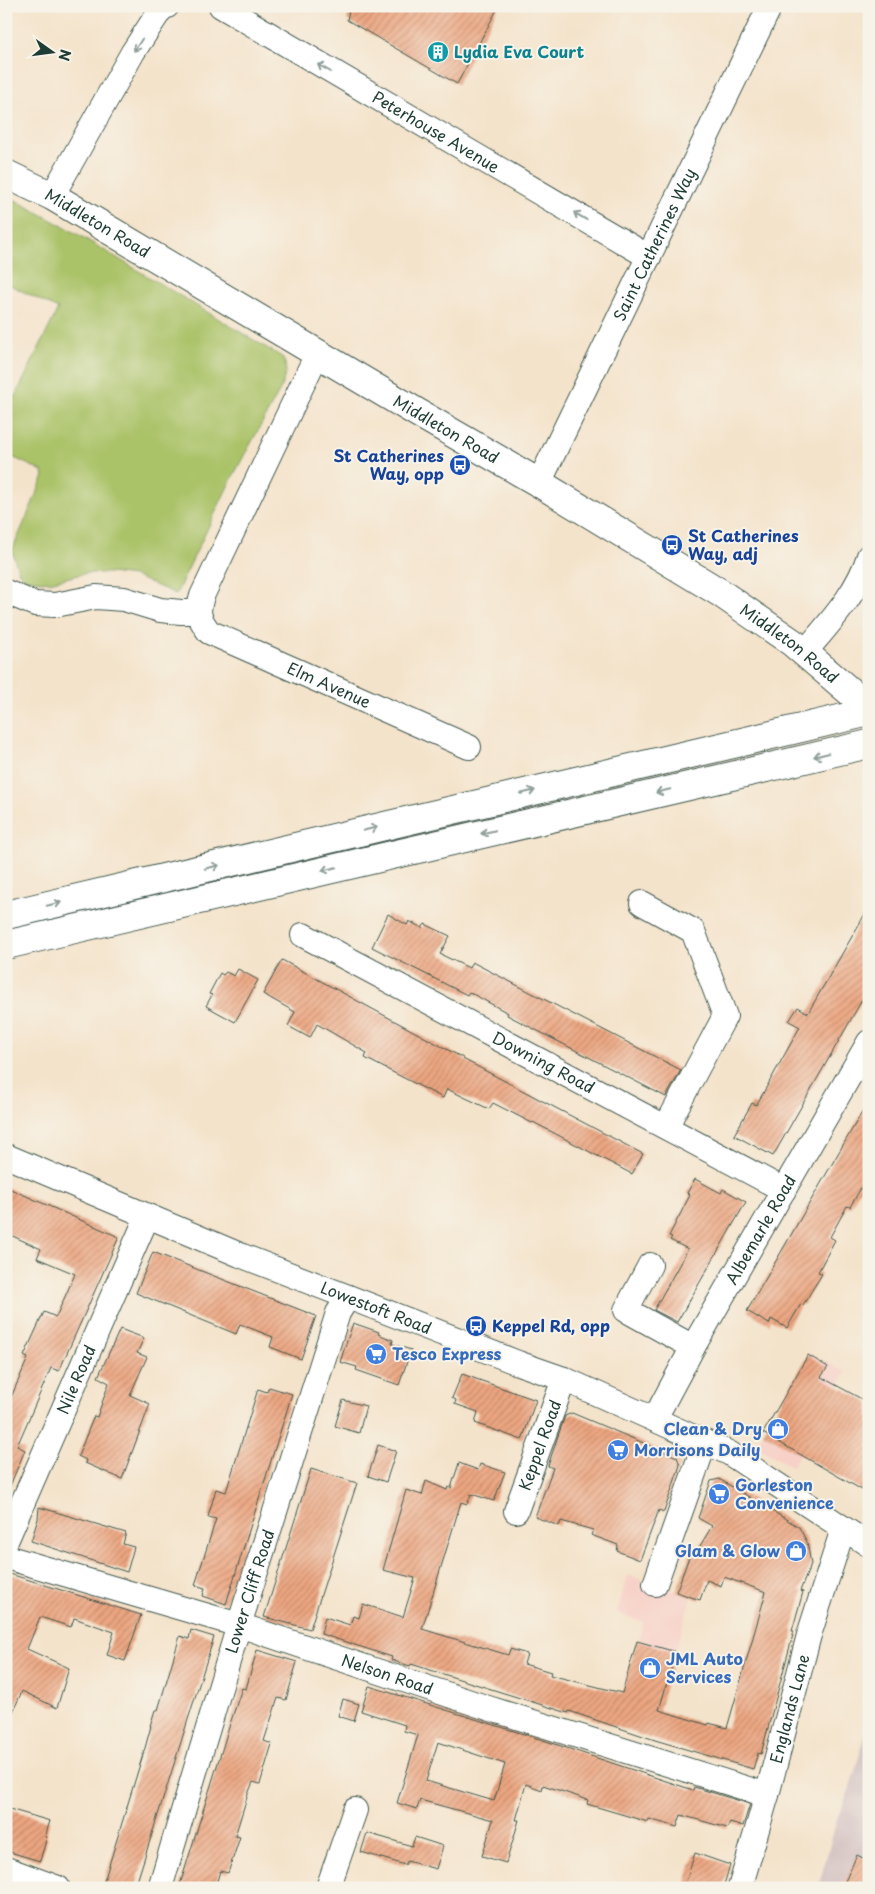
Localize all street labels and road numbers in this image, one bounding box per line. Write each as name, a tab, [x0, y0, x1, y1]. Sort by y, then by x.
street label: Peterhouse Avenue	[368, 84, 505, 178]
street label: Saint Catherines Way	[606, 163, 701, 325]
street label: Middleton Road	[41, 182, 155, 263]
street label: Middleton Road	[389, 388, 504, 469]
street label: Middleton Road	[736, 597, 845, 688]
street label: Elm Avenue	[284, 655, 375, 713]
street label: Downing Road	[488, 1024, 599, 1099]
street label: Albemarle Road	[719, 1170, 801, 1288]
street label: Lowestoft Road	[317, 1274, 435, 1339]
street label: Nile Road	[50, 1341, 101, 1417]
street label: Keppel Road	[512, 1396, 566, 1493]
street label: Lower Cliff Road	[218, 1526, 280, 1656]
street label: Nelson Road	[339, 1647, 437, 1700]
street label: Englands Lane	[763, 1651, 814, 1766]

